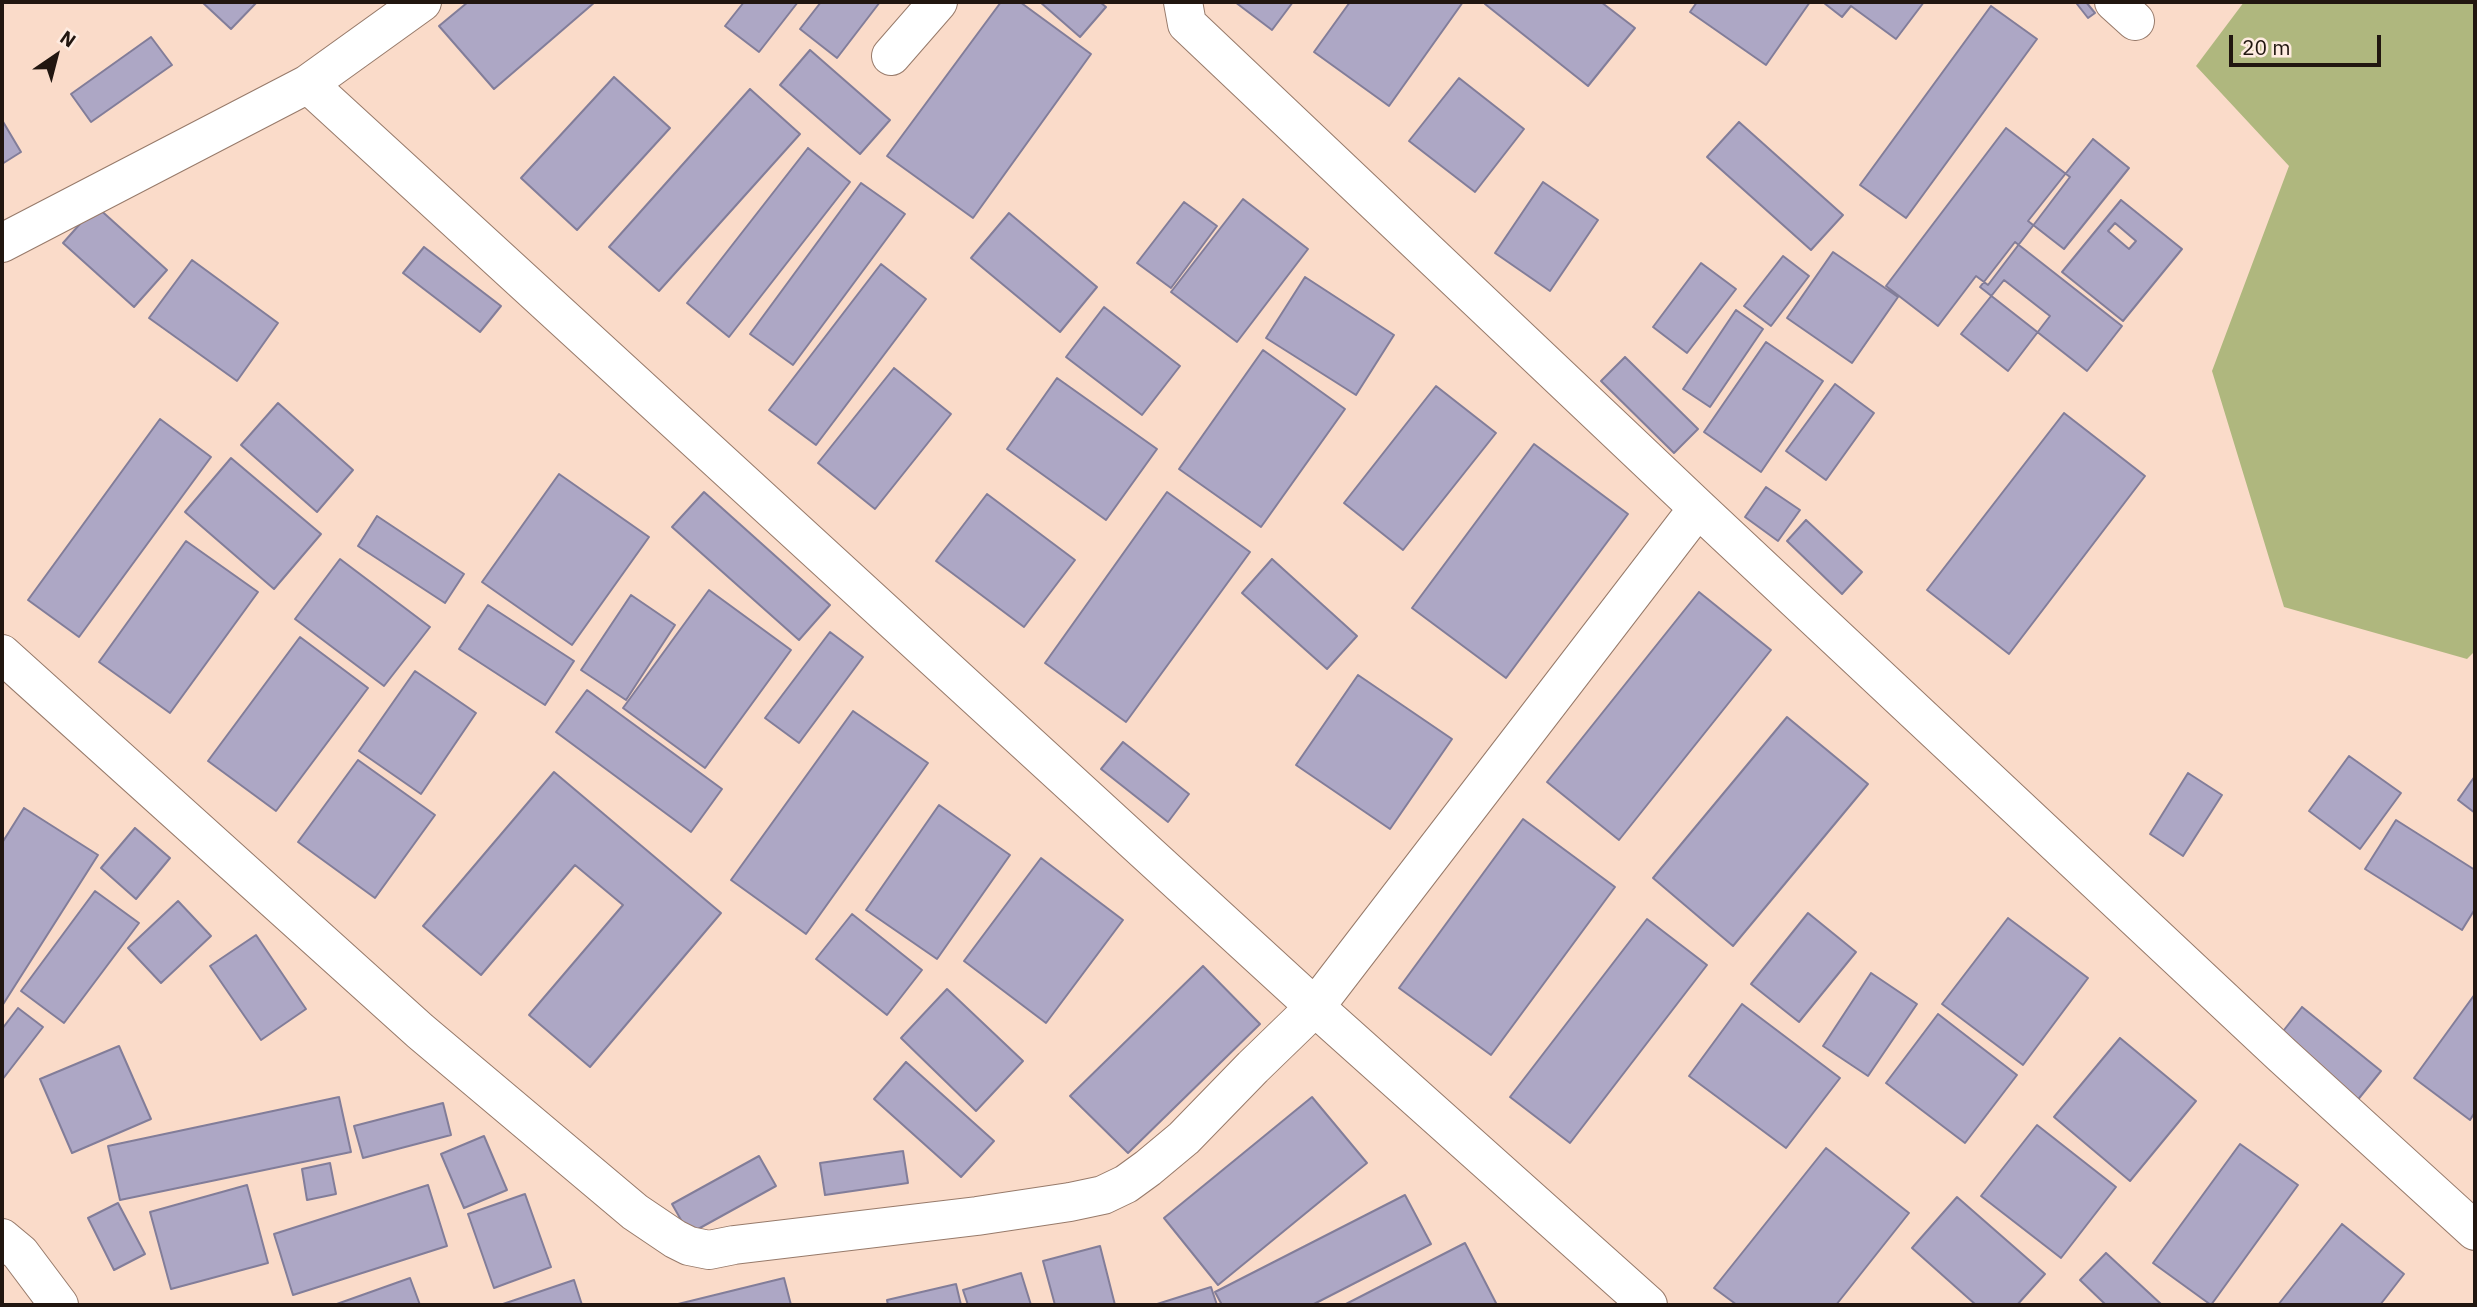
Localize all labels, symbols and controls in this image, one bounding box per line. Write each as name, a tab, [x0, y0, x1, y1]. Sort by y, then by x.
north arrow	[21, 21, 91, 91]
scale bar	[2232, 21, 2384, 65]
text: N	[56, 25, 81, 53]
text: 20 m	[2242, 33, 2291, 61]

